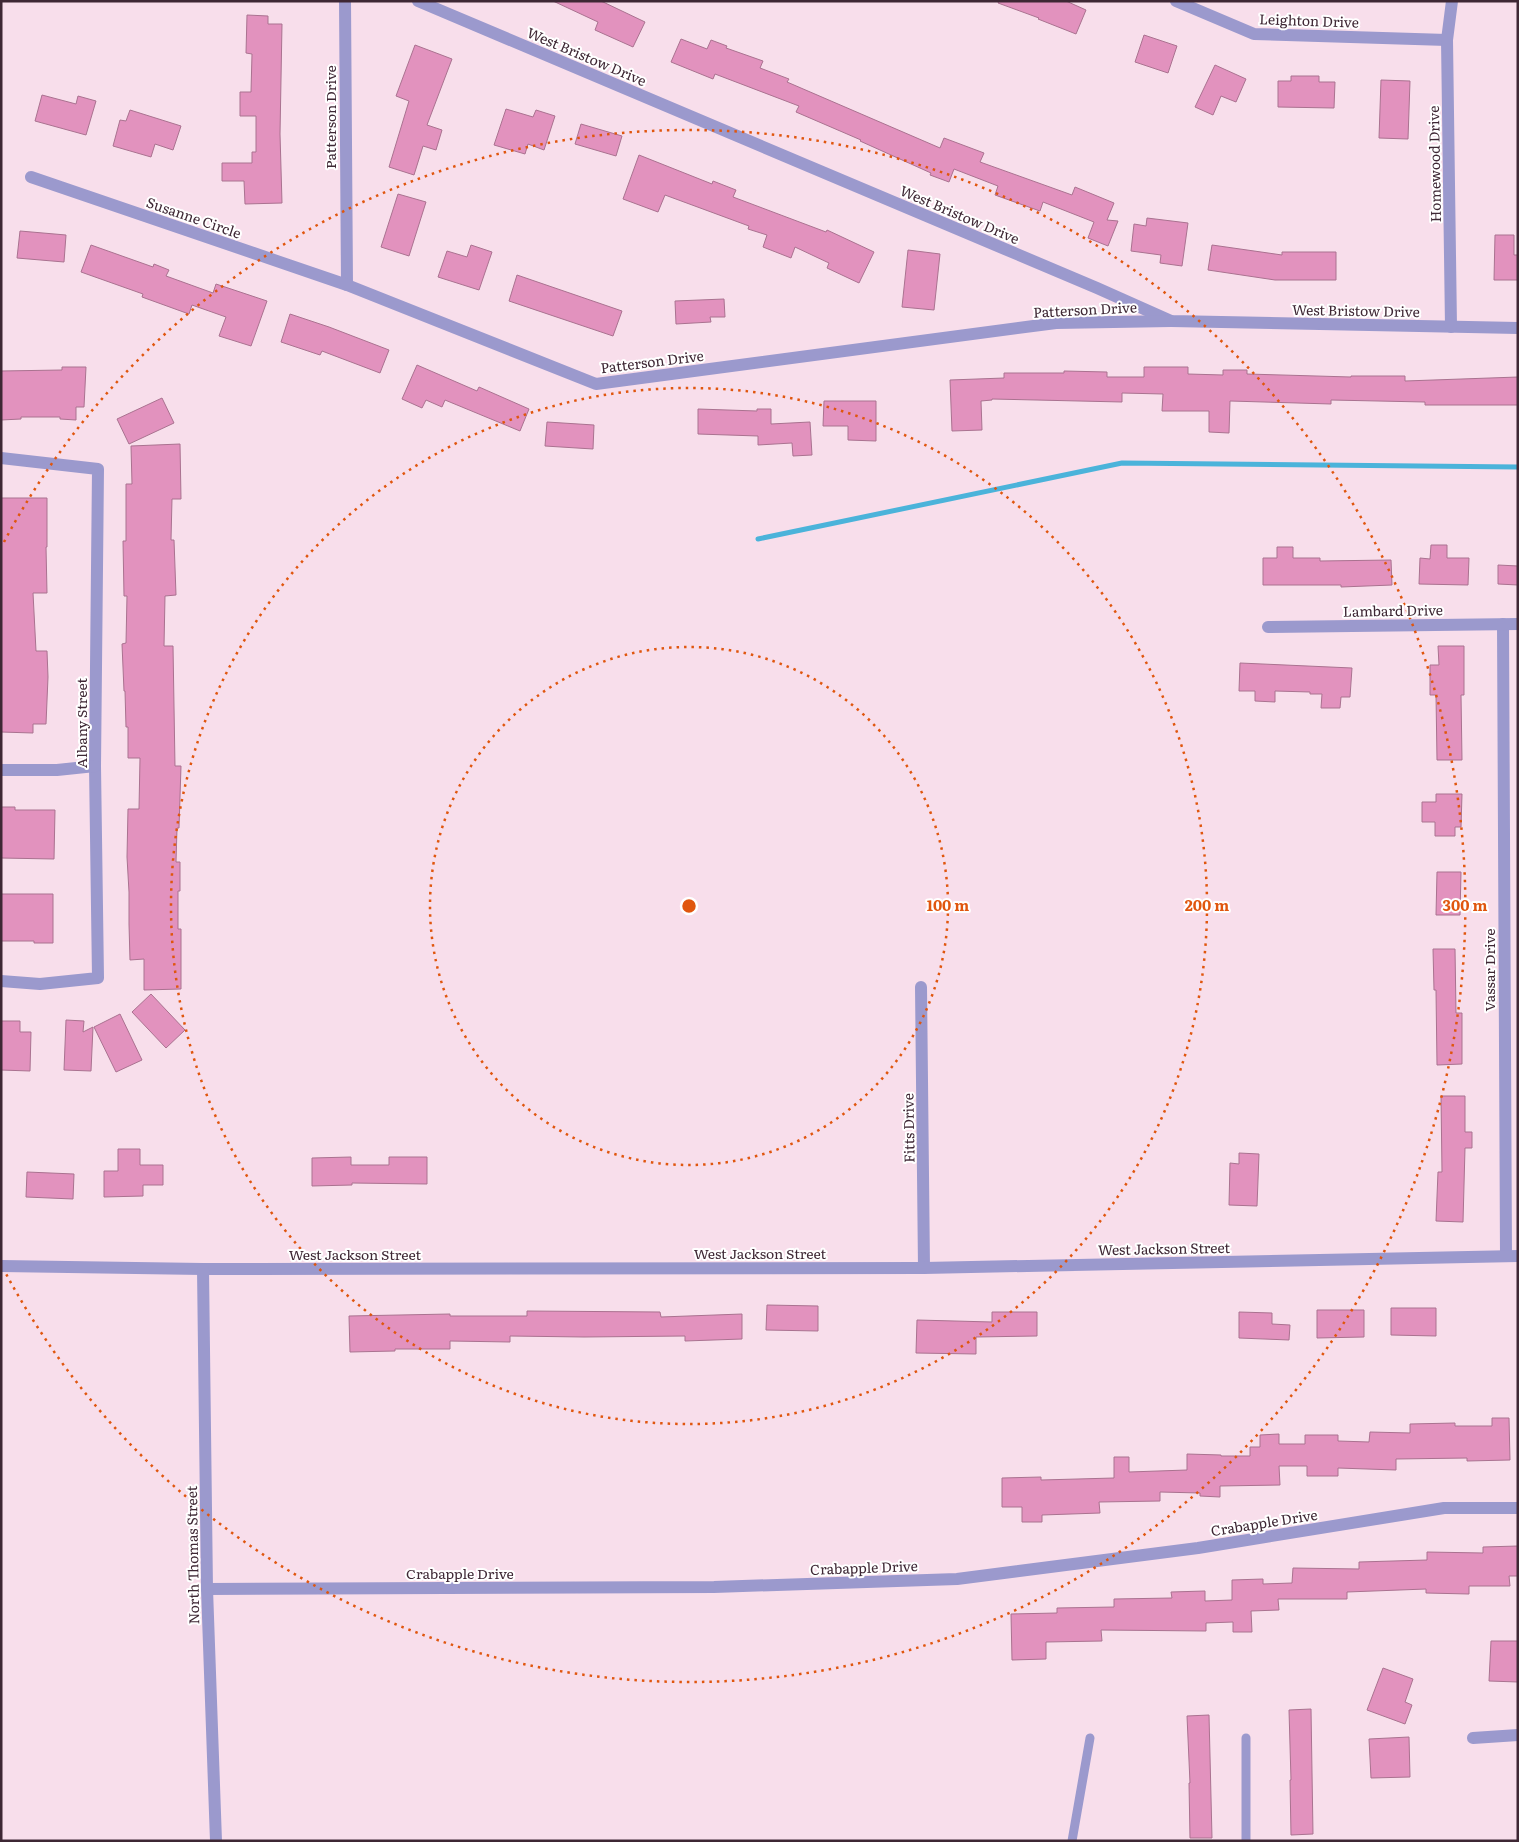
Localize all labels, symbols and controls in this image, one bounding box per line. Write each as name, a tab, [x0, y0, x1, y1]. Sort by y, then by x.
street label: Leighton Drive	[1259, 8, 1359, 32]
street label: West Bristow Drive	[524, 22, 650, 90]
street label: Patterson Drive	[320, 65, 340, 169]
street label: Homewood Drive	[1423, 105, 1445, 223]
street label: West Bristow Drive	[897, 180, 1023, 248]
street label: Susanne Circle	[144, 191, 244, 243]
street label: Patterson Drive	[1033, 296, 1137, 322]
street label: West Bristow Drive	[1292, 299, 1420, 321]
street label: Patterson Drive	[599, 345, 705, 377]
street label: Lambard Drive	[1343, 599, 1443, 621]
street label: Albany Street	[71, 678, 91, 768]
text: 100 m	[927, 893, 969, 916]
text: 200 m	[1185, 893, 1229, 916]
text: 300 m	[1443, 893, 1487, 916]
centre of rings	[680, 897, 698, 915]
street label: Vassar Drive	[1479, 928, 1499, 1012]
street label: Fitts Drive	[897, 1093, 919, 1163]
street label: West Jackson Street	[1098, 1237, 1231, 1259]
street label: West Jackson Street	[694, 1243, 827, 1263]
street label: West Jackson Street	[289, 1244, 422, 1264]
street label: North Thomas Street	[181, 1485, 203, 1625]
street label: Crabapple Drive	[1209, 1504, 1319, 1540]
street label: Crabapple Drive	[810, 1555, 918, 1579]
street label: Crabapple Drive	[406, 1563, 514, 1583]

